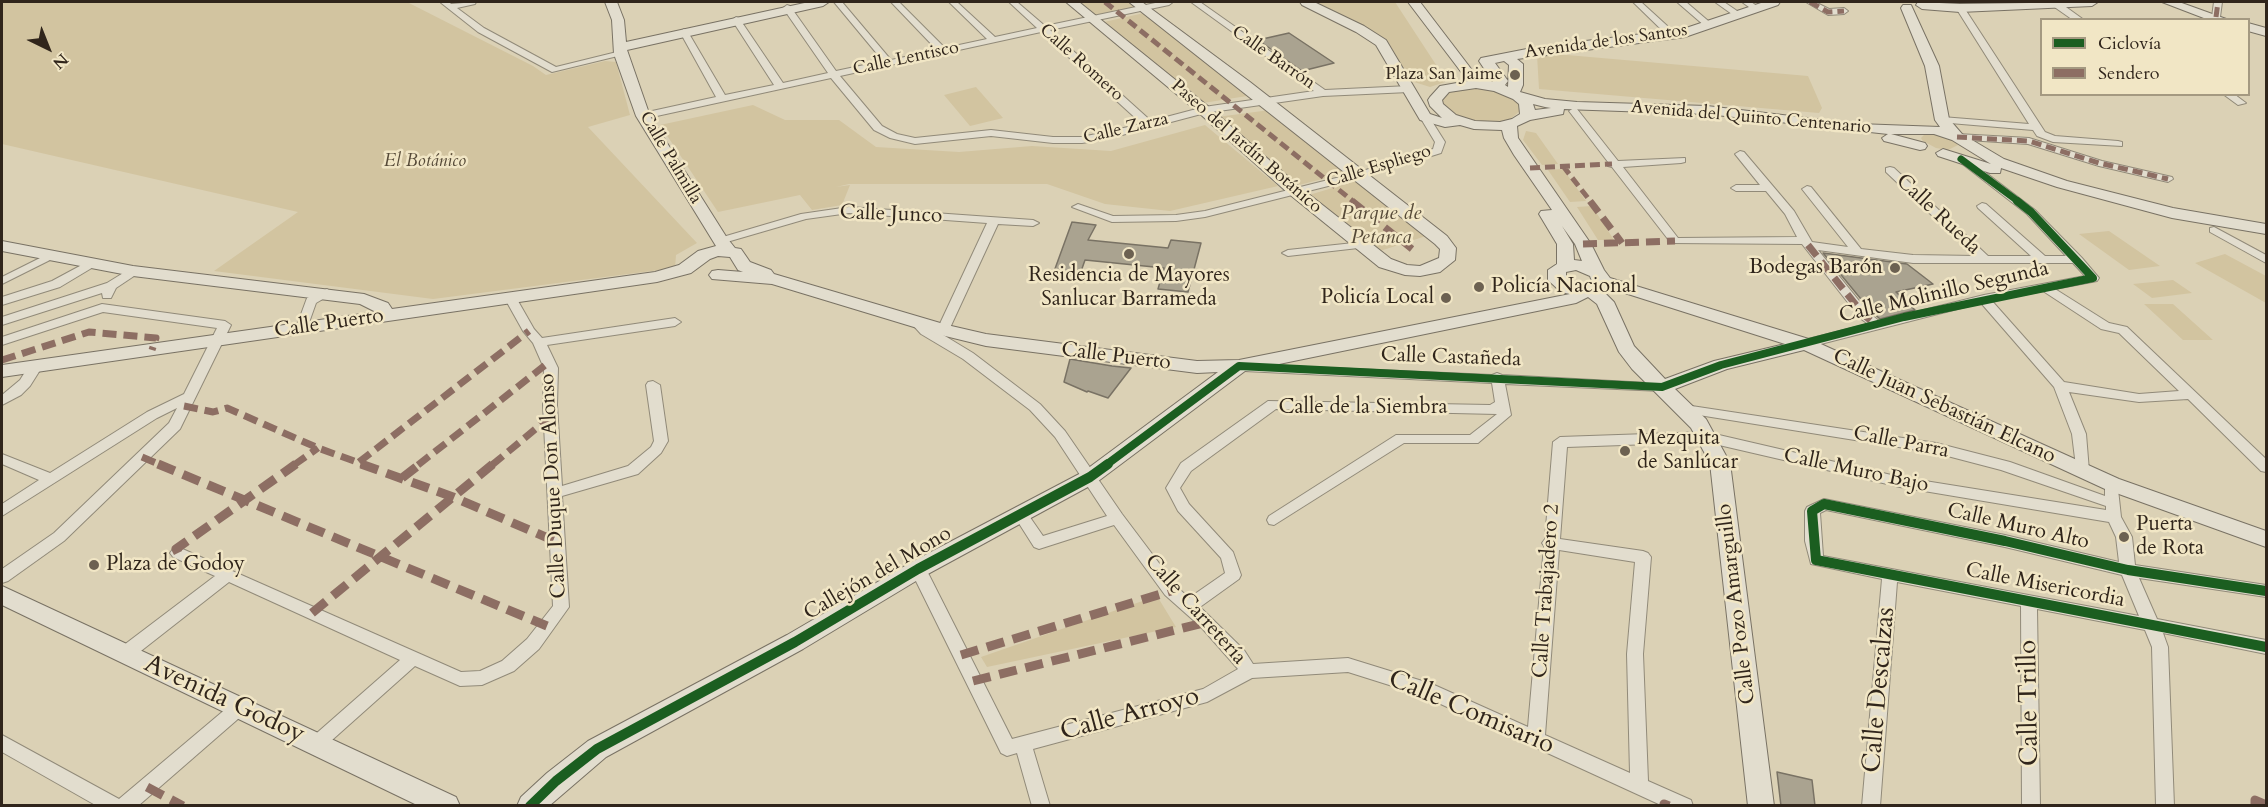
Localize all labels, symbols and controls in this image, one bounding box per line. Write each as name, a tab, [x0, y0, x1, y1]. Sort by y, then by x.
north arrow	[18, 18, 78, 78]
legend	[2040, 18, 2250, 96]
street label: Calle Romero	[1035, 20, 1127, 106]
street label: Avenida de los Santos	[1523, 20, 1689, 64]
street label: Calle Barrón	[1227, 21, 1319, 95]
text: Ciclovía	[2098, 31, 2161, 56]
street label: Calle Lentisco	[851, 37, 961, 81]
text: N	[48, 48, 73, 74]
text: Sendero	[2098, 61, 2159, 86]
place label: Plaza San Jaime	[1385, 64, 1503, 86]
marker: Plaza San Jaime	[1508, 68, 1522, 82]
street label: Paseo del Jardín Botánico	[1166, 75, 1326, 219]
street label: Avenida del Quinto Centenario	[1630, 97, 1872, 139]
street label: Calle Palmilla	[634, 108, 706, 208]
street label: Calle Zarza	[1081, 109, 1171, 149]
street label: Calle Espliego	[1324, 141, 1434, 193]
park label: El Botánico	[384, 151, 466, 173]
street label: Calle Rueda	[1890, 169, 1986, 261]
street label: Calle Junco	[839, 201, 943, 229]
park label: Parque de Petanca	[1341, 201, 1421, 251]
marker: Residencia de Mayores Sanlucar Barrameda	[1122, 247, 1136, 261]
place label: Bodegas Barón	[1749, 255, 1883, 281]
street label: Calle Molinillo Segunda	[1837, 257, 2051, 329]
marker: Bodegas Barón	[1888, 261, 1902, 275]
place label: Residencia de Mayores Sanlucar Barrameda	[1028, 263, 1230, 313]
place label: Policía Nacional	[1491, 274, 1636, 300]
marker: Policía Nacional	[1472, 280, 1486, 294]
place label: Policía Local	[1321, 285, 1434, 311]
marker: Policía Local	[1439, 291, 1453, 305]
street label: Calle Puerto	[273, 304, 385, 344]
street label: Calle Puerto	[1060, 338, 1172, 376]
street label: Calle Castañeda	[1380, 343, 1522, 373]
street label: Calle Juan Sebastián Elcano	[1828, 344, 2060, 470]
street label: Calle Duque Don Alonso	[536, 373, 572, 599]
street label: Calle de la Siembra	[1278, 395, 1448, 421]
street label: Calle Parra	[1851, 421, 1951, 465]
place label: Mezquita de Sanlúcar	[1637, 426, 1738, 476]
street label: Calle Muro Bajo	[1781, 443, 1931, 499]
marker: Mezquita de Sanlúcar	[1618, 444, 1632, 458]
street label: Calle Muro Alto	[1944, 498, 2092, 556]
street label: Calle Pozo Amarguillo	[1712, 502, 1762, 706]
street label: Calle Trabajadero 2	[1528, 503, 1566, 679]
place label: Puerta de Rota	[2136, 512, 2204, 562]
street label: Callejón del Mono	[800, 522, 956, 626]
marker: Puerta de Rota	[2117, 530, 2131, 544]
street label: Calle Carretería	[1139, 550, 1251, 670]
place label: Plaza de Godoy	[106, 552, 245, 578]
marker: Plaza de Godoy	[87, 558, 101, 572]
street label: Calle Misericordia	[1963, 558, 2127, 614]
street label: Calle Descalzas	[1857, 606, 1903, 774]
street label: Calle Trillo	[2013, 640, 2047, 766]
street label: Avenida Godoy	[139, 649, 309, 751]
street label: Calle Comisario	[1383, 664, 1559, 762]
street label: Calle Arroyo	[1057, 681, 1203, 749]

